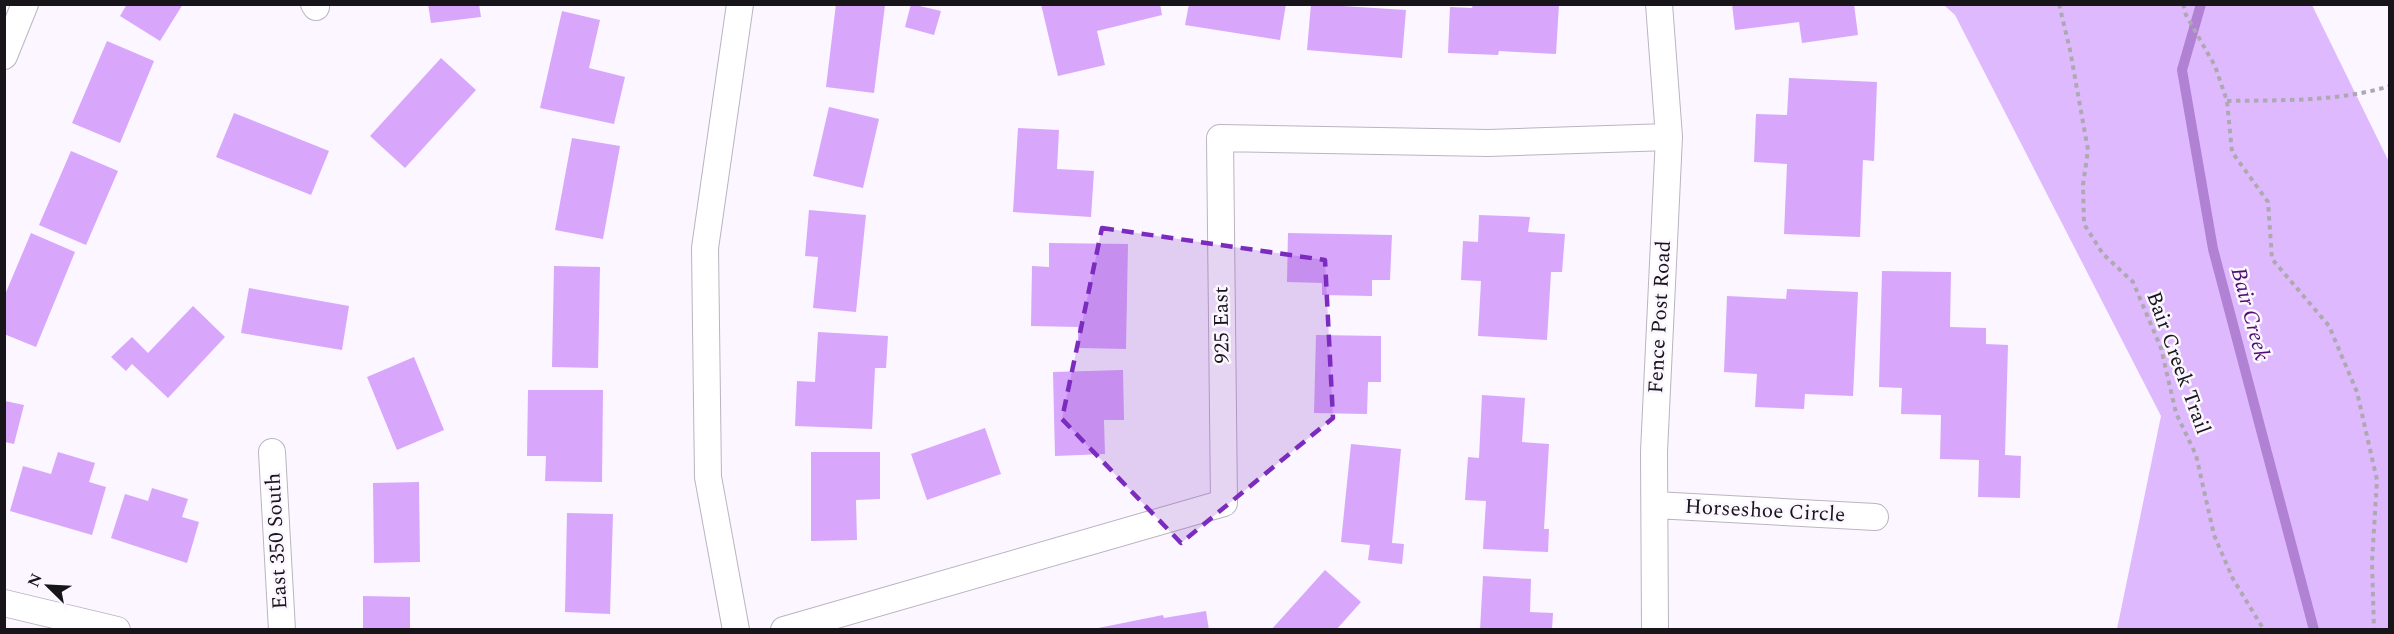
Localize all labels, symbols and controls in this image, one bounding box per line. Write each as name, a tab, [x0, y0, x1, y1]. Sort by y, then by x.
street label: Fence Post Road	[1640, 240, 1680, 394]
water label: Bair Creek	[2222, 263, 2278, 365]
street label: 925 East	[1205, 286, 1239, 364]
street label: Bair Creek Trail	[2137, 287, 2219, 439]
street label: East 350 South	[257, 472, 297, 610]
street label: Horseshoe Circle	[1684, 491, 1846, 531]
north arrow	[18, 556, 78, 616]
text: N	[22, 569, 49, 591]

